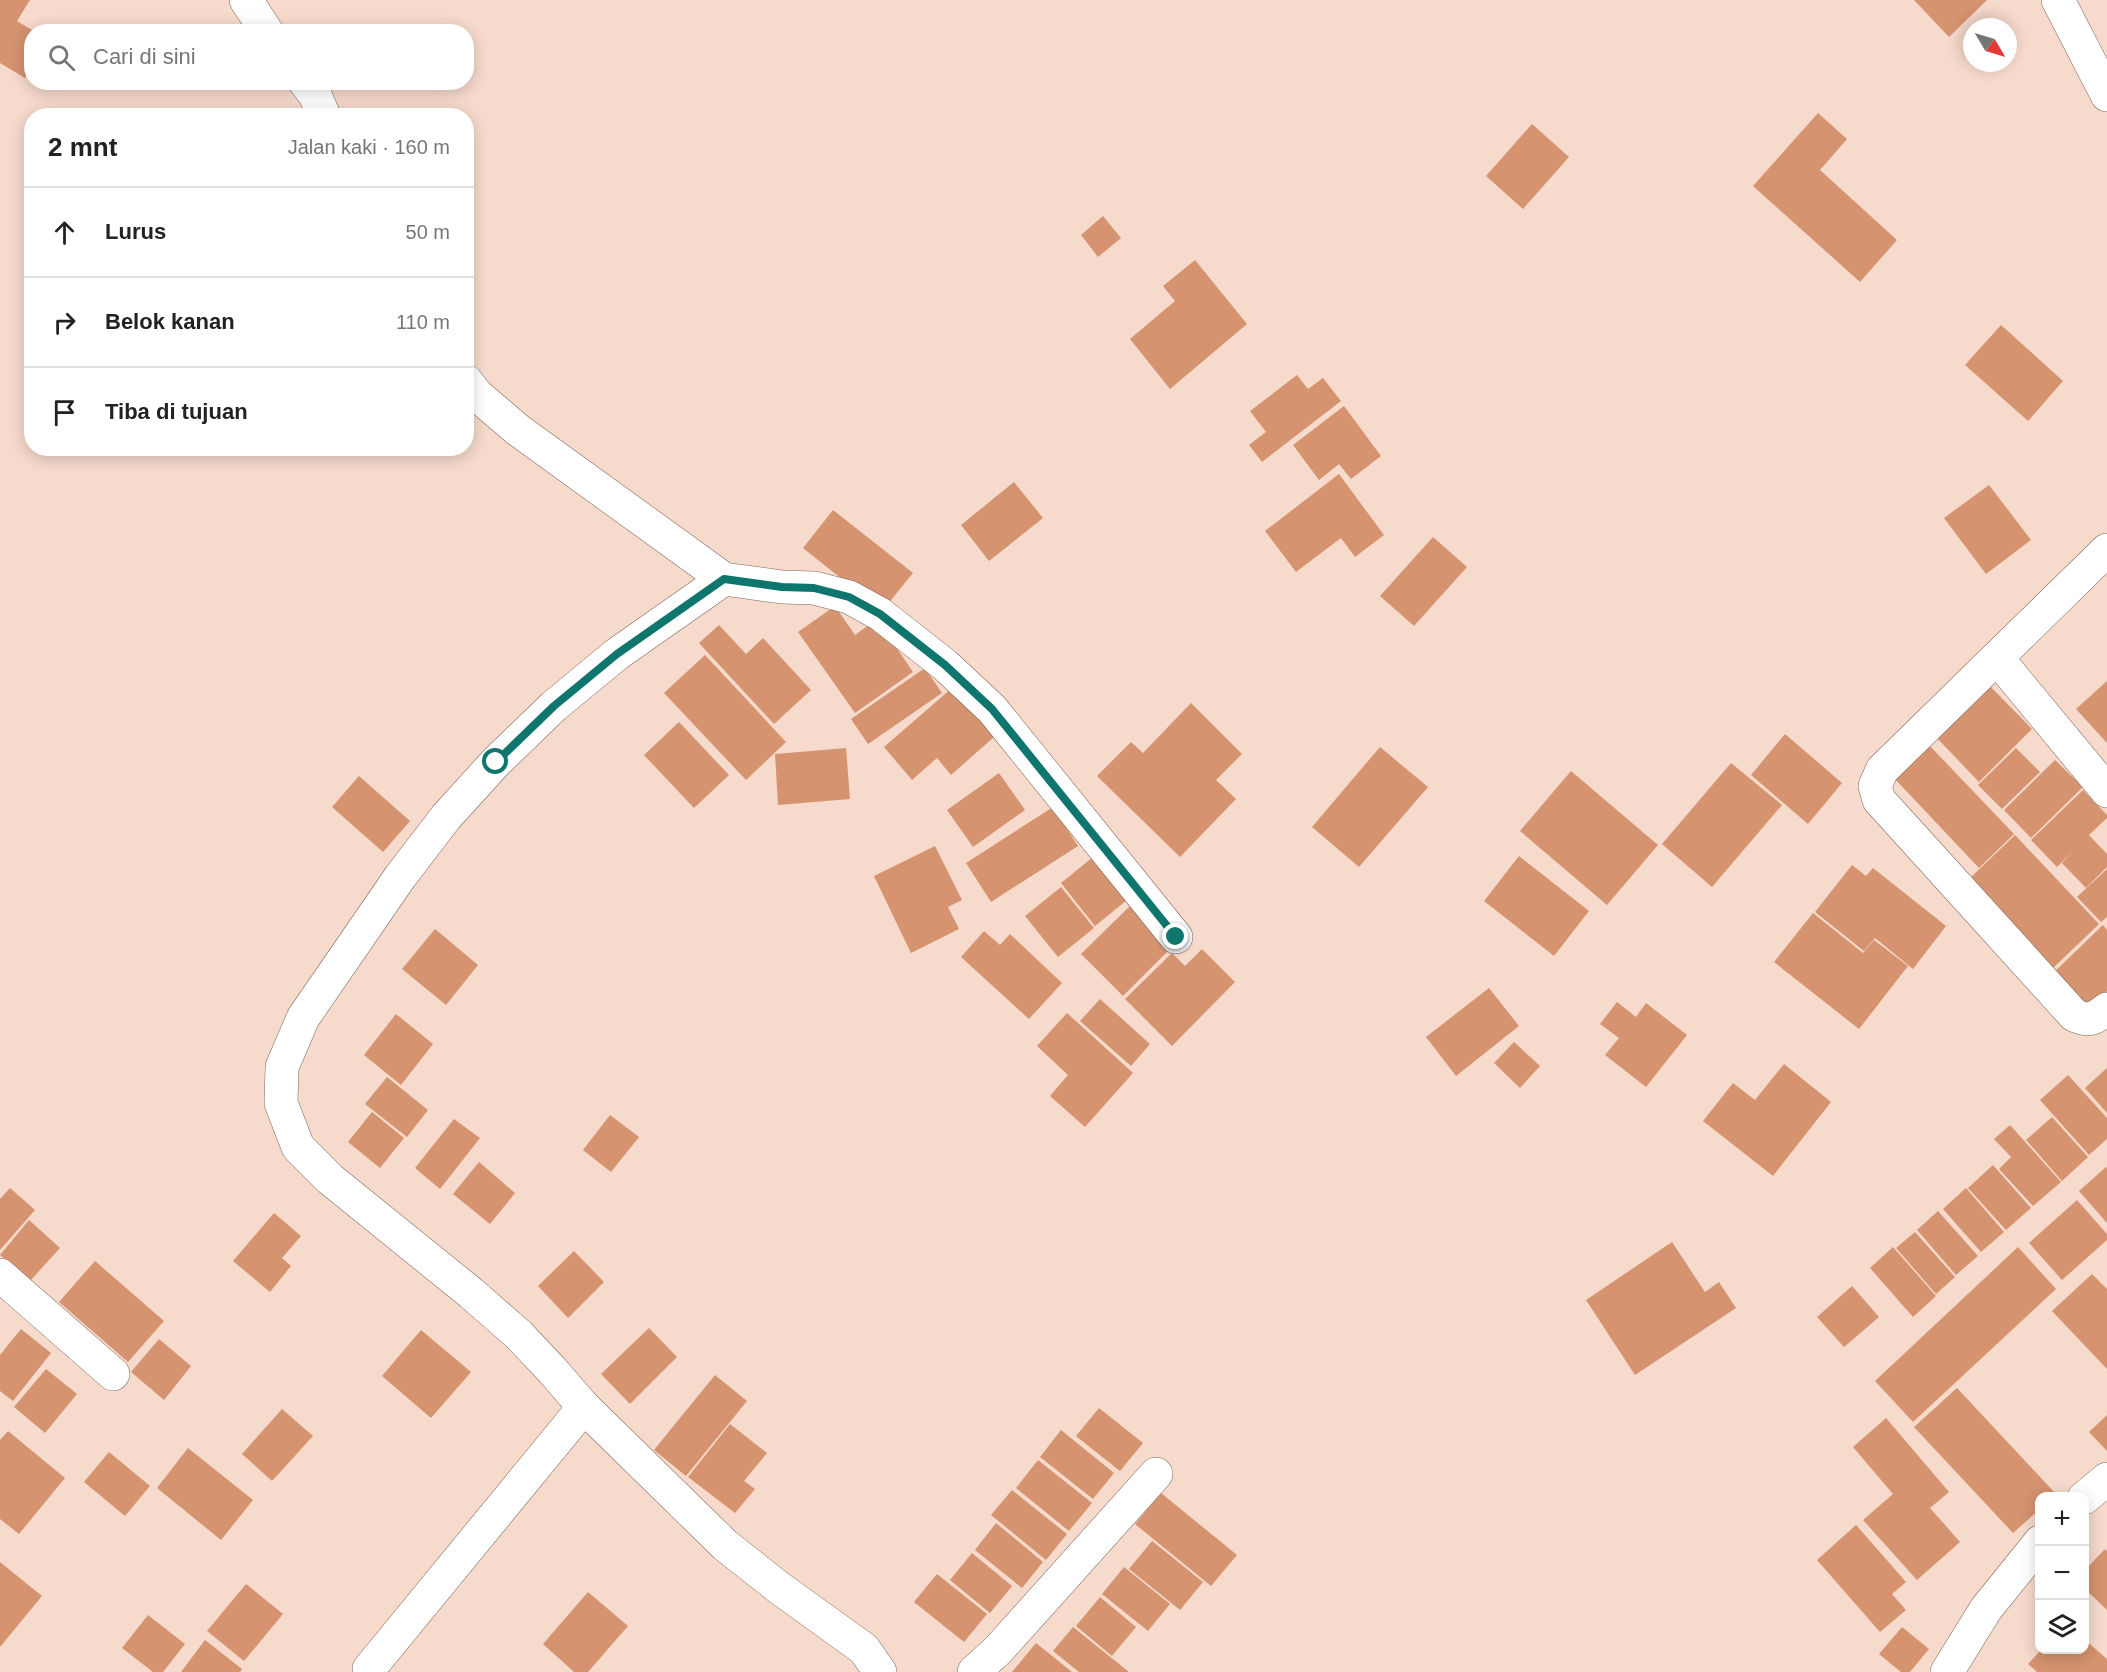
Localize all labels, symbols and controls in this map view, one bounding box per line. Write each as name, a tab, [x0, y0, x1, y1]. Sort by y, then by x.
north arrow	[1963, 18, 2017, 72]
search box	[24, 24, 474, 90]
icon: search	[45, 41, 78, 74]
text: Cari di sini	[93, 44, 196, 69]
text: 2 mnt	[48, 132, 117, 162]
text: Jalan kaki · 160 m	[288, 136, 450, 158]
icon: ahead	[48, 216, 81, 249]
text: Lurus	[105, 219, 166, 244]
text: 50 m	[406, 221, 450, 243]
icon: right	[48, 306, 81, 339]
text: Belok kanan	[105, 309, 235, 334]
text: 110 m	[396, 311, 450, 333]
icon: arrive	[48, 396, 81, 429]
text: Tiba di tujuan	[105, 399, 248, 424]
route start	[482, 748, 508, 774]
route end	[1162, 923, 1188, 949]
map controls	[2035, 1492, 2089, 1654]
button: +	[2035, 1492, 2089, 1546]
button: −	[2035, 1546, 2089, 1600]
button: layers	[2035, 1600, 2089, 1654]

